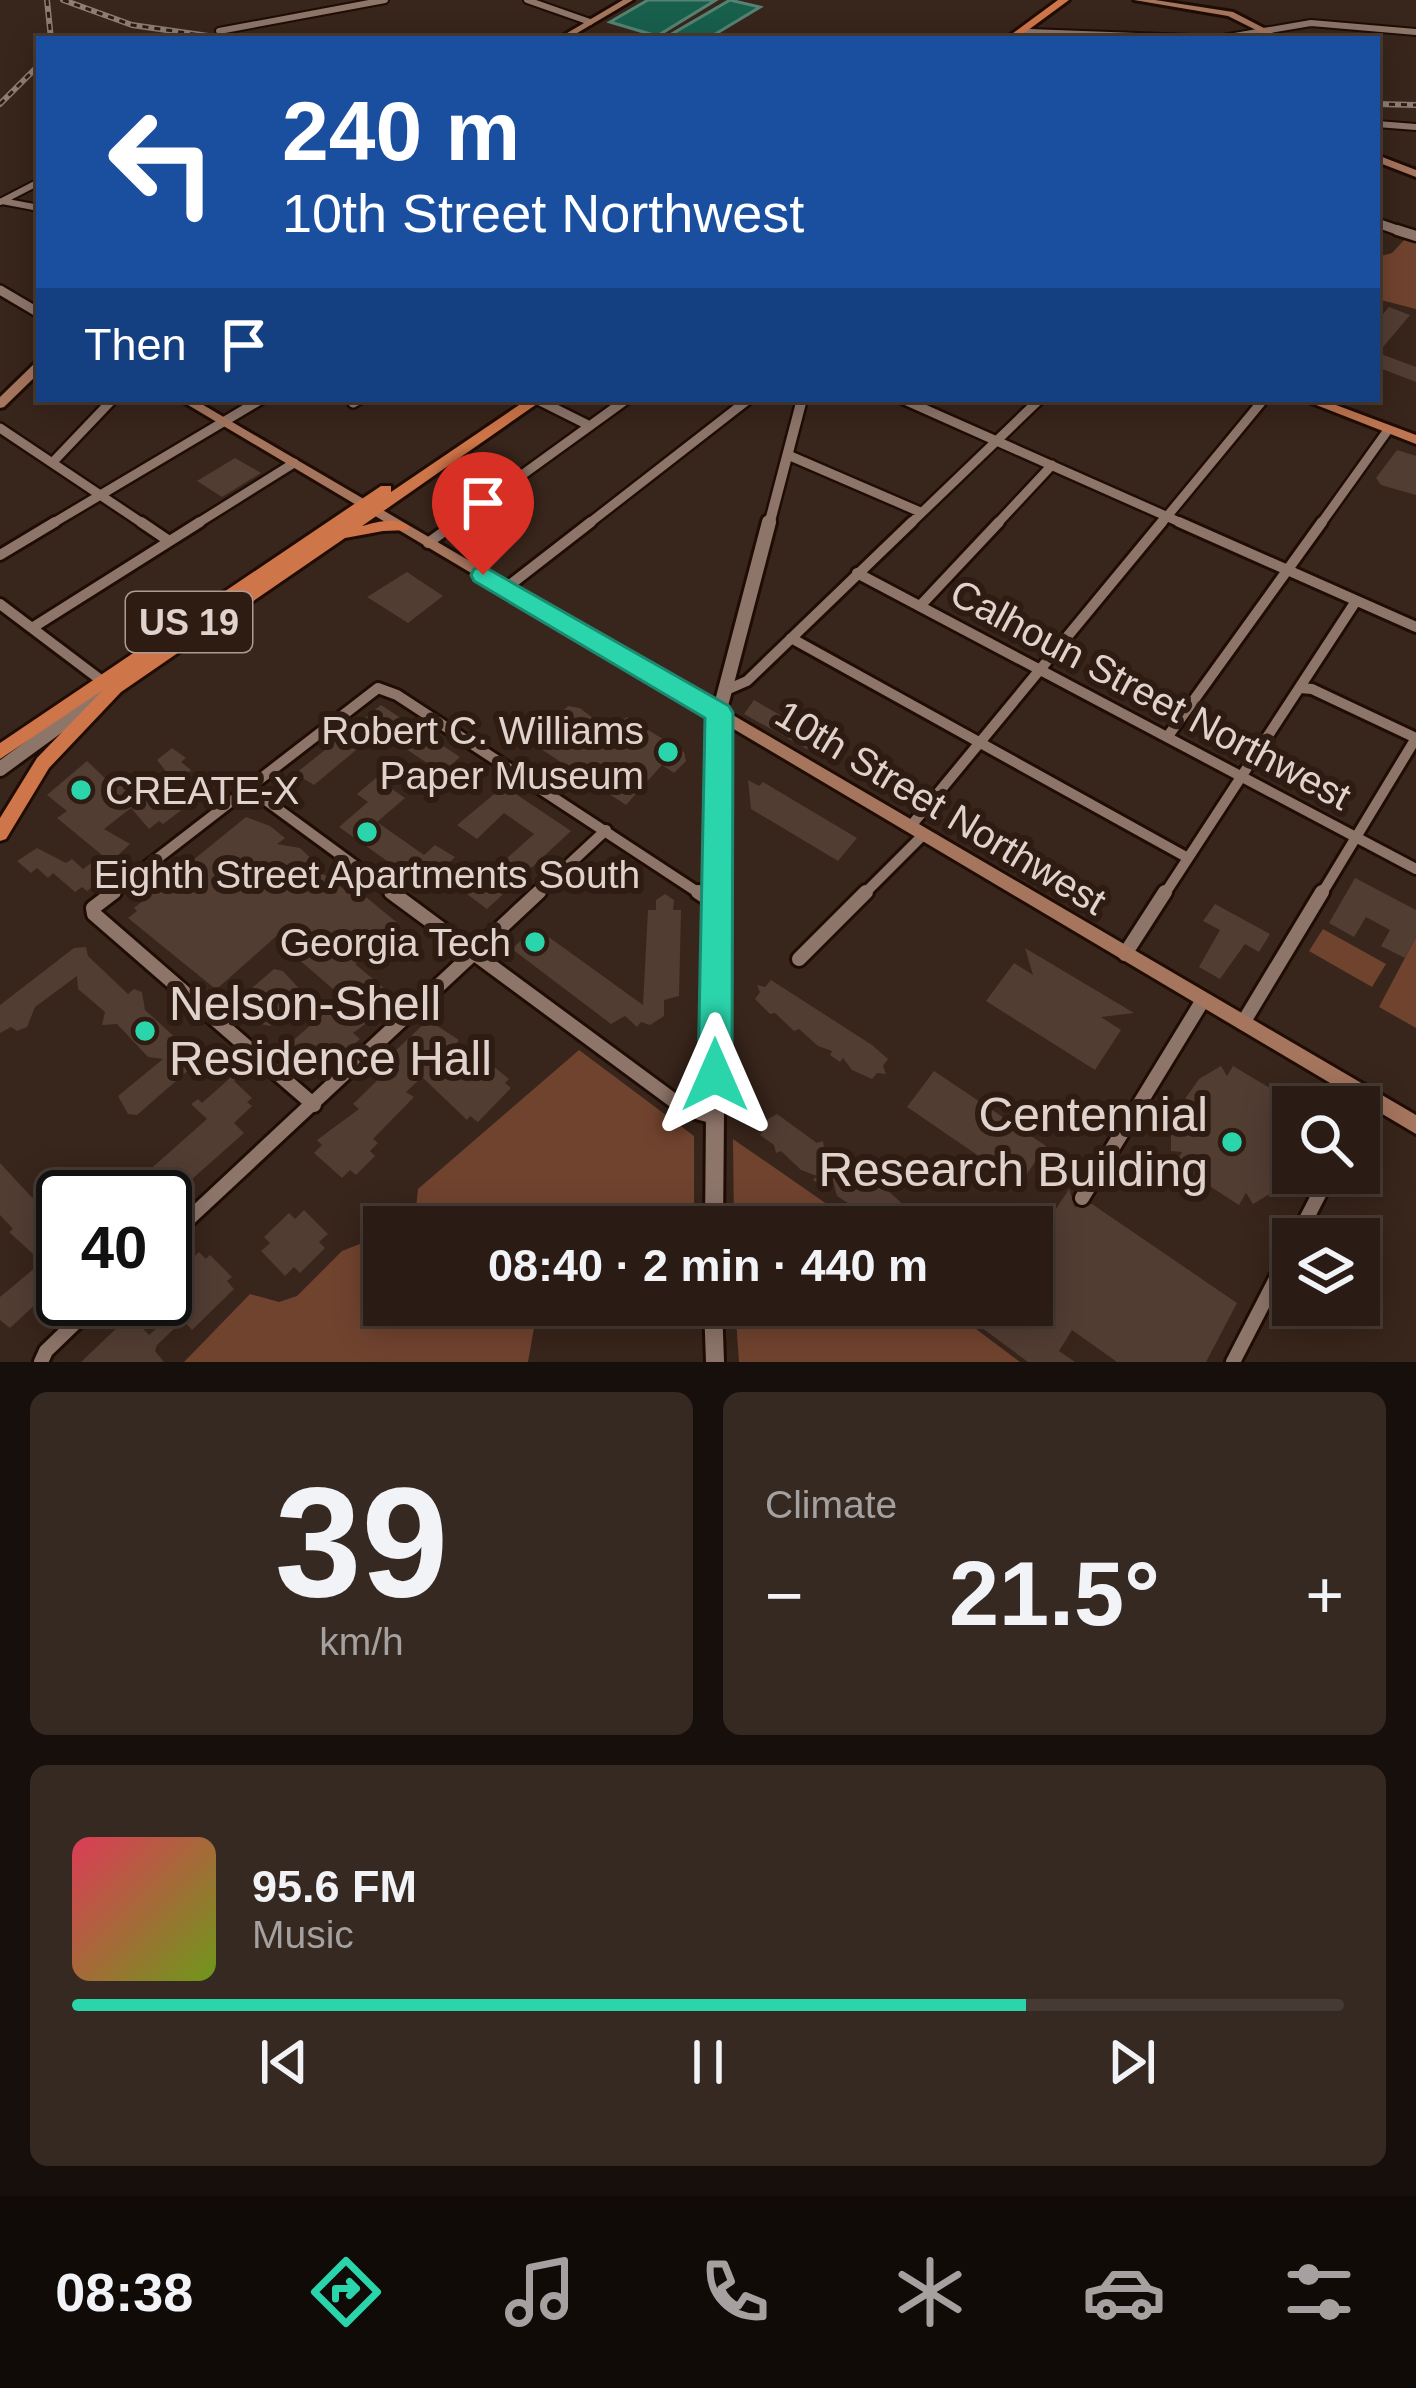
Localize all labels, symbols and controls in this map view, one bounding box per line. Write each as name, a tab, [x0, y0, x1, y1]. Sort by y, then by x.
icon: left	[84, 84, 240, 240]
text: 240 m	[282, 84, 520, 178]
text: 10th Street Northwest	[282, 183, 804, 243]
icon: arrive	[211, 312, 277, 378]
text: Then	[84, 319, 187, 370]
pin	[432, 452, 534, 575]
icon: arrive	[450, 470, 516, 536]
street label: Calhoun Street Northwest	[944, 571, 1358, 818]
road number: US 19	[126, 592, 252, 652]
street label: 10th Street Northwest	[768, 692, 1114, 923]
place label: Robert C. Williams Paper Museum	[321, 709, 644, 797]
marker: Robert C. Williams Paper Museum	[655, 739, 681, 765]
place label: CREATE-X	[105, 769, 299, 812]
marker: CREATE-X	[68, 777, 94, 803]
marker: Eighth Street Apartments South	[354, 819, 380, 845]
place label: Eighth Street Apartments South	[94, 853, 640, 896]
place label: Georgia Tech	[280, 921, 511, 964]
marker: Georgia Tech	[522, 929, 548, 955]
place label: Nelson-Shell Residence Hall	[169, 977, 492, 1085]
position arrow	[652, 1012, 778, 1138]
marker: Nelson-Shell Residence Hall	[132, 1018, 158, 1044]
map controls	[1272, 1086, 1380, 1326]
button: search	[1272, 1086, 1380, 1194]
place label: Centennial Research Building	[818, 1088, 1208, 1196]
marker: Centennial Research Building	[1219, 1129, 1245, 1155]
speed limit sign: 40	[36, 1170, 192, 1326]
button: layers	[1272, 1218, 1380, 1326]
text: 08:40 · 2 min · 440 m	[488, 1240, 928, 1291]
text: 39	[275, 1455, 448, 1629]
text: Climate	[765, 1483, 897, 1526]
text: 21.5°	[949, 1544, 1160, 1644]
text: −	[765, 1558, 804, 1632]
text: +	[1305, 1558, 1344, 1632]
text: km/h	[319, 1620, 404, 1663]
text: 95.6 FM	[252, 1861, 417, 1912]
text: Music	[252, 1913, 354, 1956]
icon: previous	[251, 2029, 317, 2095]
icon: pause	[675, 2029, 741, 2095]
icon: next	[1099, 2029, 1165, 2095]
icon: directions	[304, 2250, 388, 2334]
icon: music	[498, 2250, 582, 2334]
icon: phone	[693, 2250, 777, 2334]
icon: climate	[888, 2250, 972, 2334]
icon: car	[1082, 2250, 1166, 2334]
icon: filters	[1277, 2250, 1361, 2334]
text: 08:38	[55, 2262, 193, 2322]

